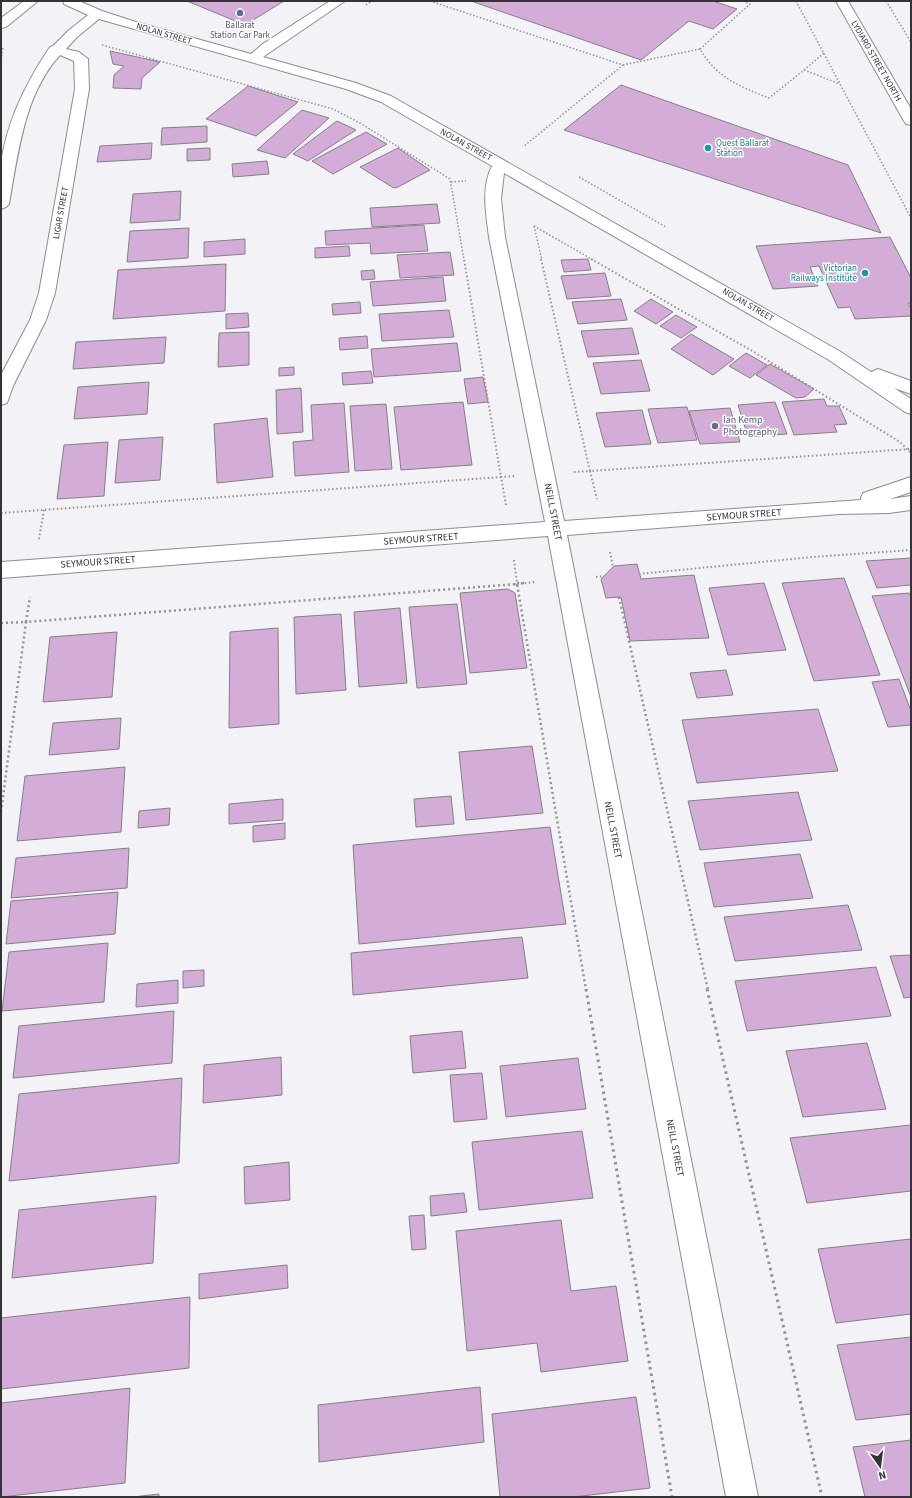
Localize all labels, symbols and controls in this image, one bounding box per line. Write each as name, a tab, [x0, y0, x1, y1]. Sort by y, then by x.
marker: Ballarat Station Car Park	[235, 8, 245, 18]
street label: LYDIARD STREET NORTH	[848, 18, 905, 104]
place label: Ballarat Station Car Park	[210, 19, 271, 42]
street label: NOLAN STREET	[135, 20, 194, 48]
street label: NOLAN STREET	[438, 125, 494, 165]
place label: Quest Ballarat Station	[716, 137, 769, 160]
marker: Quest Ballarat Station	[703, 143, 713, 153]
street label: LIGAR STREET	[50, 186, 72, 240]
place label: Victorian Railways Institute	[791, 262, 858, 285]
marker: Victorian Railways Institute	[860, 268, 870, 278]
street label: NOLAN STREET	[720, 285, 776, 325]
place label: Ian Kemp Photography	[723, 413, 777, 439]
marker: Ian Kemp Photography	[710, 421, 720, 431]
street label: NEILL STREET	[541, 482, 566, 543]
street label: SEYMOUR STREET	[706, 505, 783, 525]
street label: SEYMOUR STREET	[383, 529, 460, 549]
street label: SEYMOUR STREET	[60, 552, 137, 572]
street label: NEILL STREET	[601, 800, 626, 861]
street label: NEILL STREET	[663, 1118, 688, 1179]
north arrow	[860, 1446, 900, 1486]
text: N	[877, 1467, 888, 1483]

